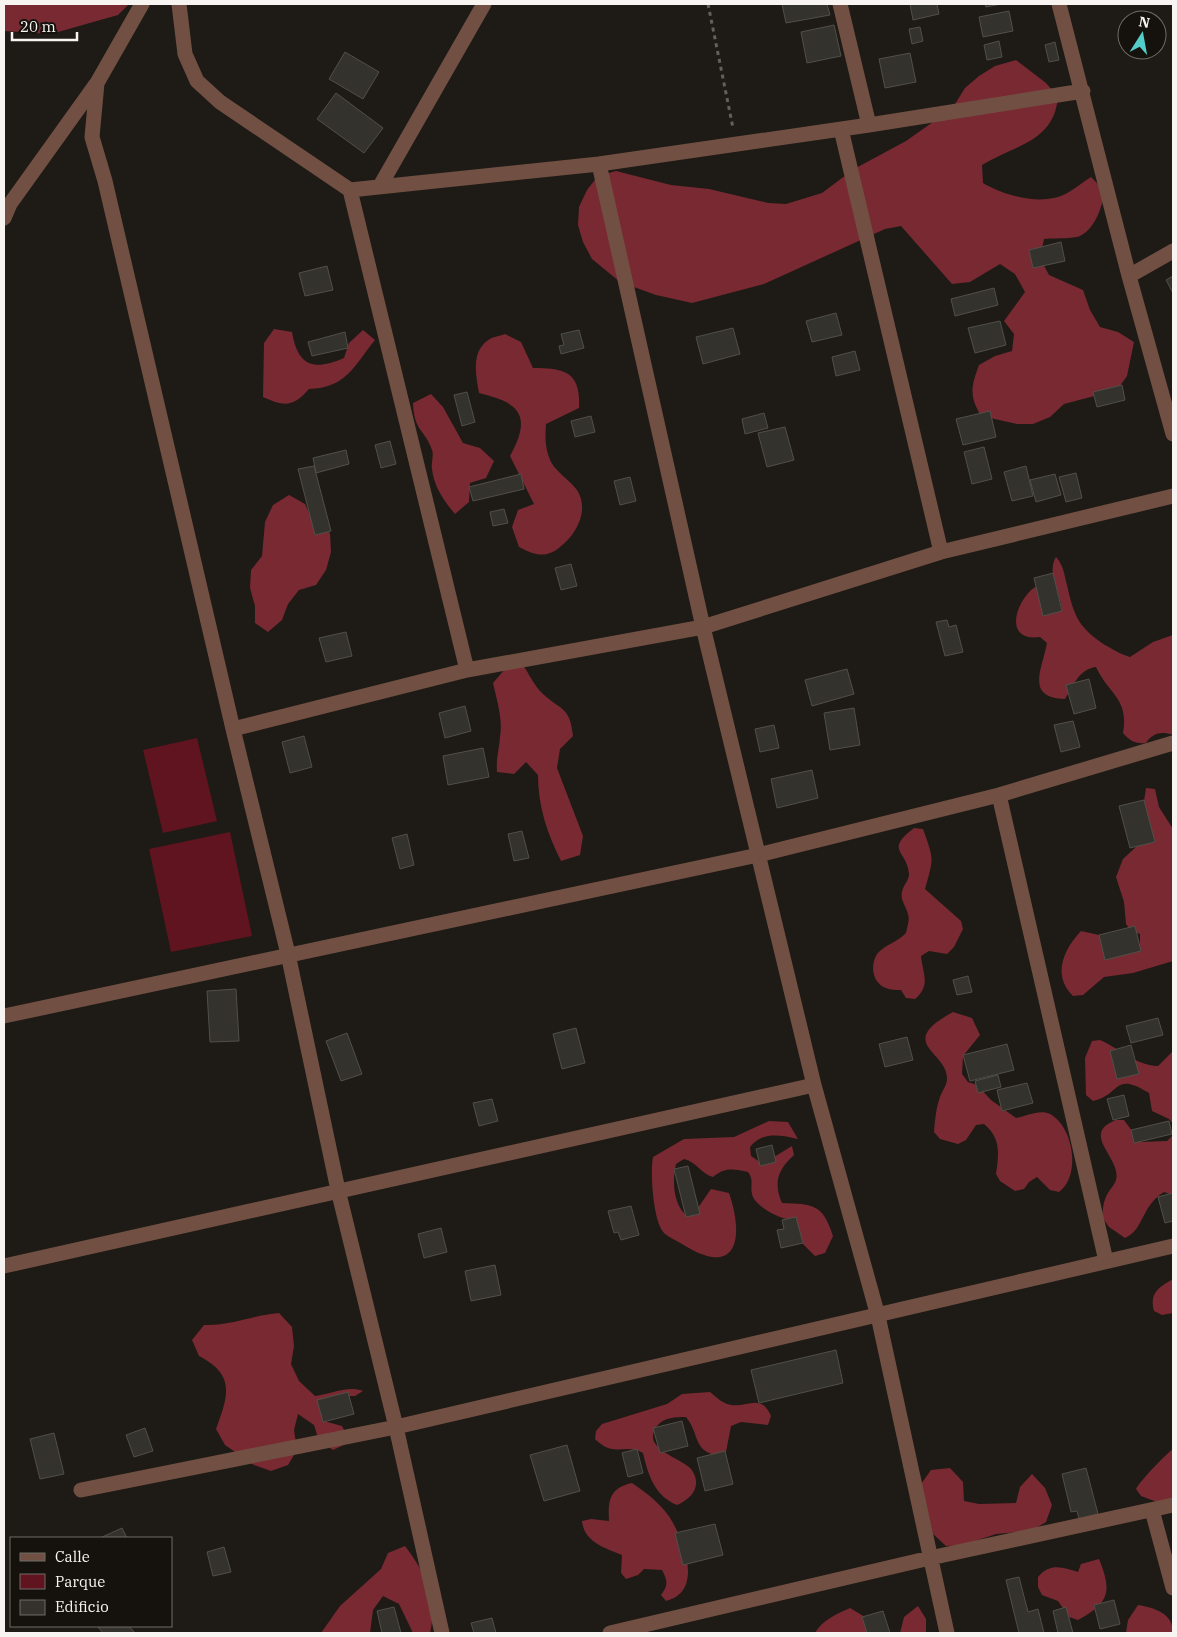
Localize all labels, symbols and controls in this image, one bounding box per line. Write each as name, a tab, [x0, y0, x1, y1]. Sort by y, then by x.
scale bar	[12, 10, 78, 42]
north arrow	[1117, 10, 1167, 60]
text: N	[1137, 12, 1152, 32]
text: 20 m	[20, 17, 56, 36]
legend	[10, 1537, 172, 1627]
text: Calle	[55, 1547, 90, 1566]
text: Parque	[55, 1572, 105, 1591]
text: Edificio	[55, 1597, 109, 1616]

